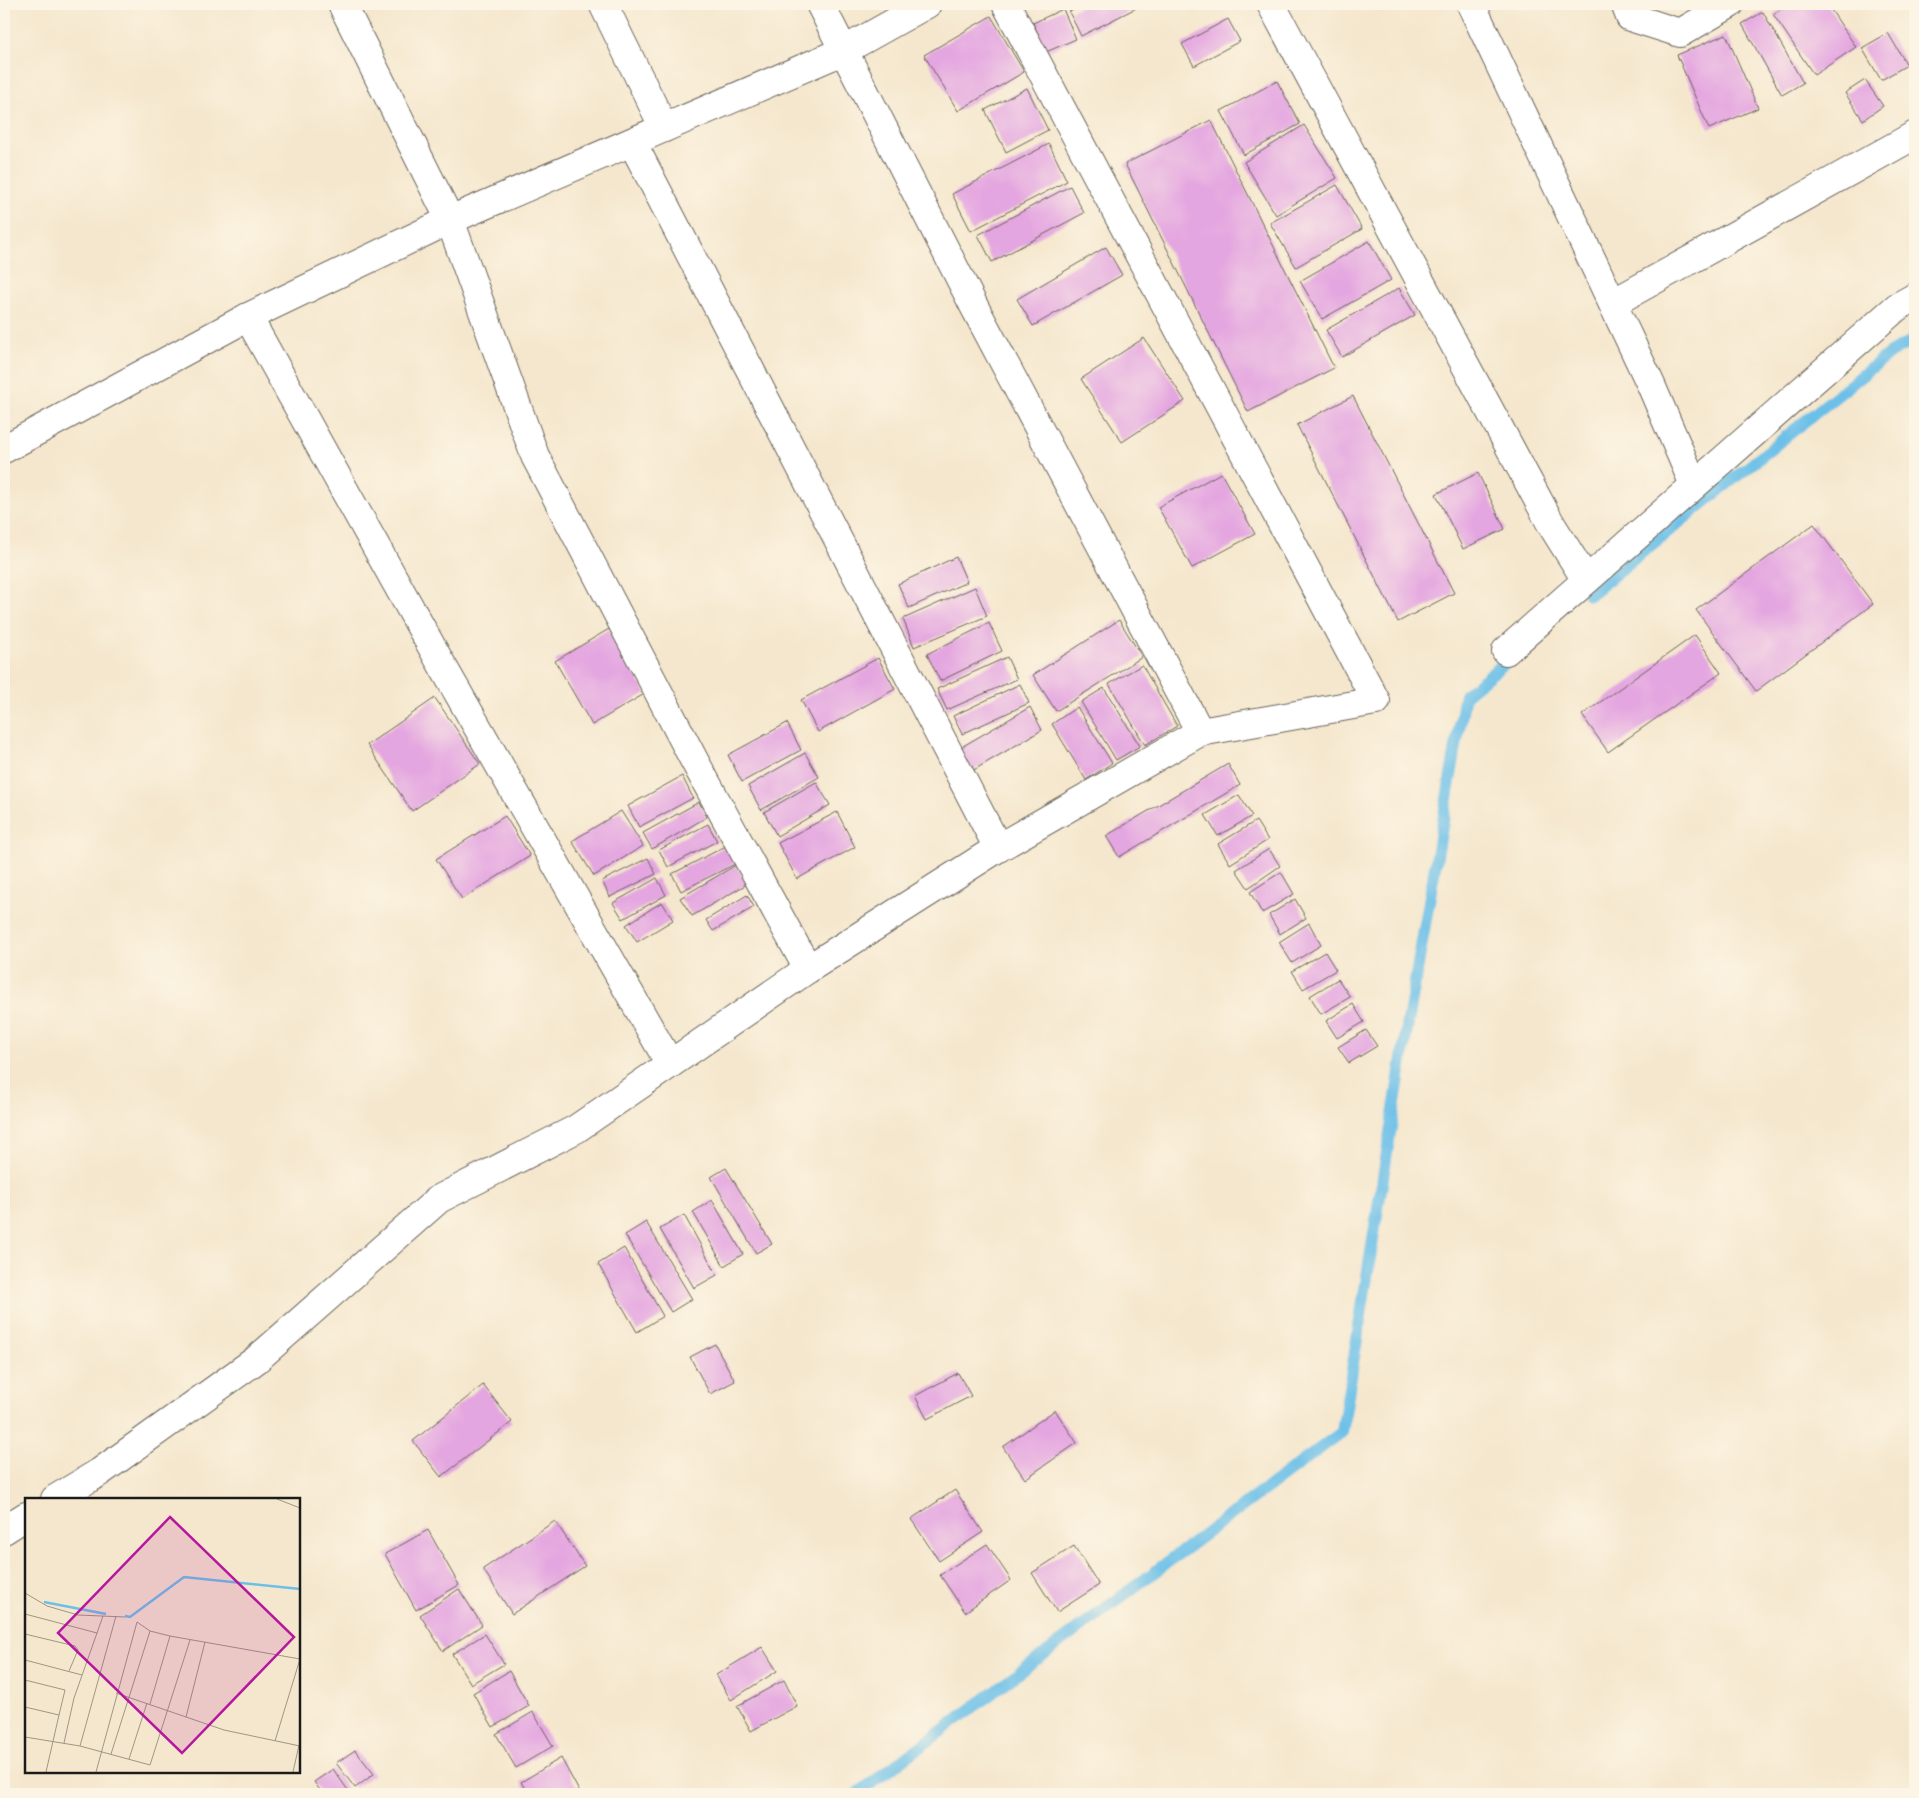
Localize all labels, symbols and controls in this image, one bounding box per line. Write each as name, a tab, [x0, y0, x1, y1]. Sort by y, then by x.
inset map	[25, 1498, 300, 1773]

